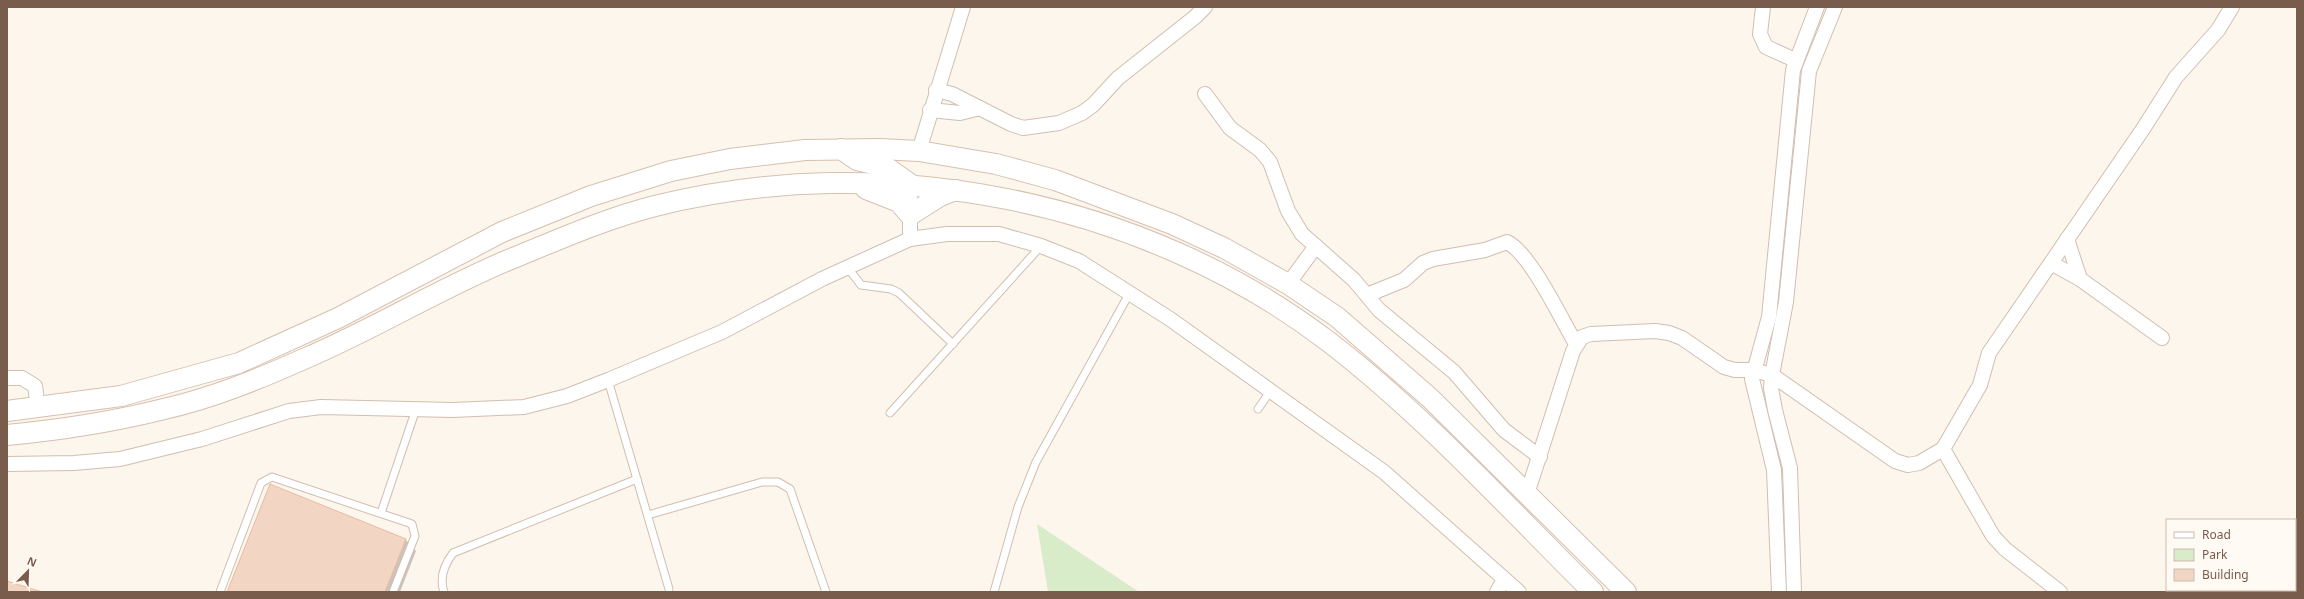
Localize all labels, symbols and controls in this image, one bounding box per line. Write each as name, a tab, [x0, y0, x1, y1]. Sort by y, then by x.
legend	[2166, 519, 2296, 591]
text: Road	[2202, 526, 2231, 543]
text: Park	[2202, 546, 2228, 563]
north arrow	[8, 551, 48, 591]
text: N	[25, 553, 39, 570]
text: Building	[2202, 566, 2249, 583]

